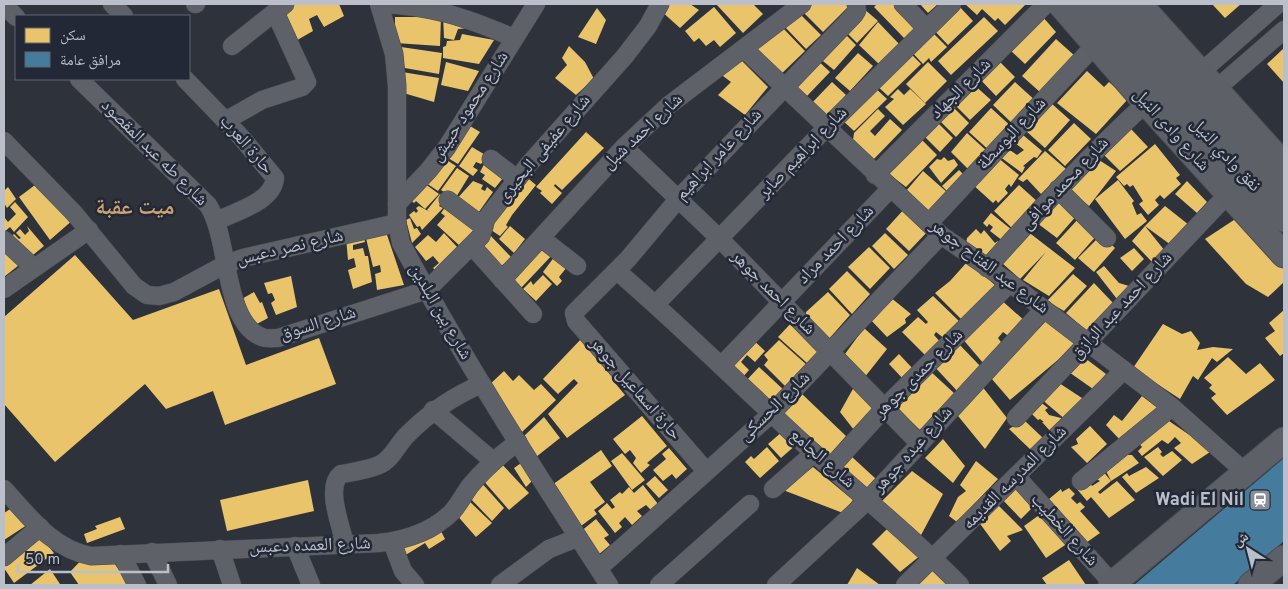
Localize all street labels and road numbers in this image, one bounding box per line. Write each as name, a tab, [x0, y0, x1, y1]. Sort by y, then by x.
street label: شارع محمود حبيش	[426, 47, 514, 167]
street label: شارع الجهاد	[926, 54, 996, 124]
street label: شارع وادى النيل	[1128, 83, 1214, 177]
street label: شارع احمد شبل	[598, 89, 688, 175]
street label: شارع عفيفى البحيرى	[492, 90, 596, 208]
street label: شارع البوسطة	[972, 93, 1052, 175]
street label: شارع طه عبد المقصود	[96, 95, 212, 211]
street label: شارع ابراهيم صابر	[753, 102, 853, 205]
street label: شارع عامر ابراهيم	[670, 104, 768, 206]
street label: حارة العرب	[214, 111, 278, 179]
street label: نفق وادي النيل	[1183, 113, 1265, 198]
street label: شارع محمد موافى	[1016, 132, 1114, 236]
street label: شارع احمد مراد	[792, 200, 880, 290]
street label: شارع عبد الفتاح جوهر	[924, 214, 1053, 319]
street label: شارع نصر دعبس	[234, 225, 346, 271]
street label: شارع احمد جوهر	[725, 245, 820, 340]
street label: شارع احمد عبد الرازق	[1066, 247, 1178, 365]
street label: شارع بين البلدين	[403, 260, 477, 364]
street label: شارع السوق	[277, 302, 359, 346]
street label: شارع حمدى جوهر	[869, 324, 969, 424]
street label: حارة اسماعيل جوهر	[583, 332, 686, 445]
street label: شارع الحسكى	[734, 367, 816, 447]
street label: شارع عبده جوهر	[867, 402, 958, 499]
street label: شارع المدرسه القديمه	[958, 421, 1072, 535]
street label: شارع الجامع	[784, 424, 860, 494]
street label: شارع الخطيب	[1025, 488, 1103, 572]
street label: شارع العمده دعبس	[249, 532, 371, 560]

